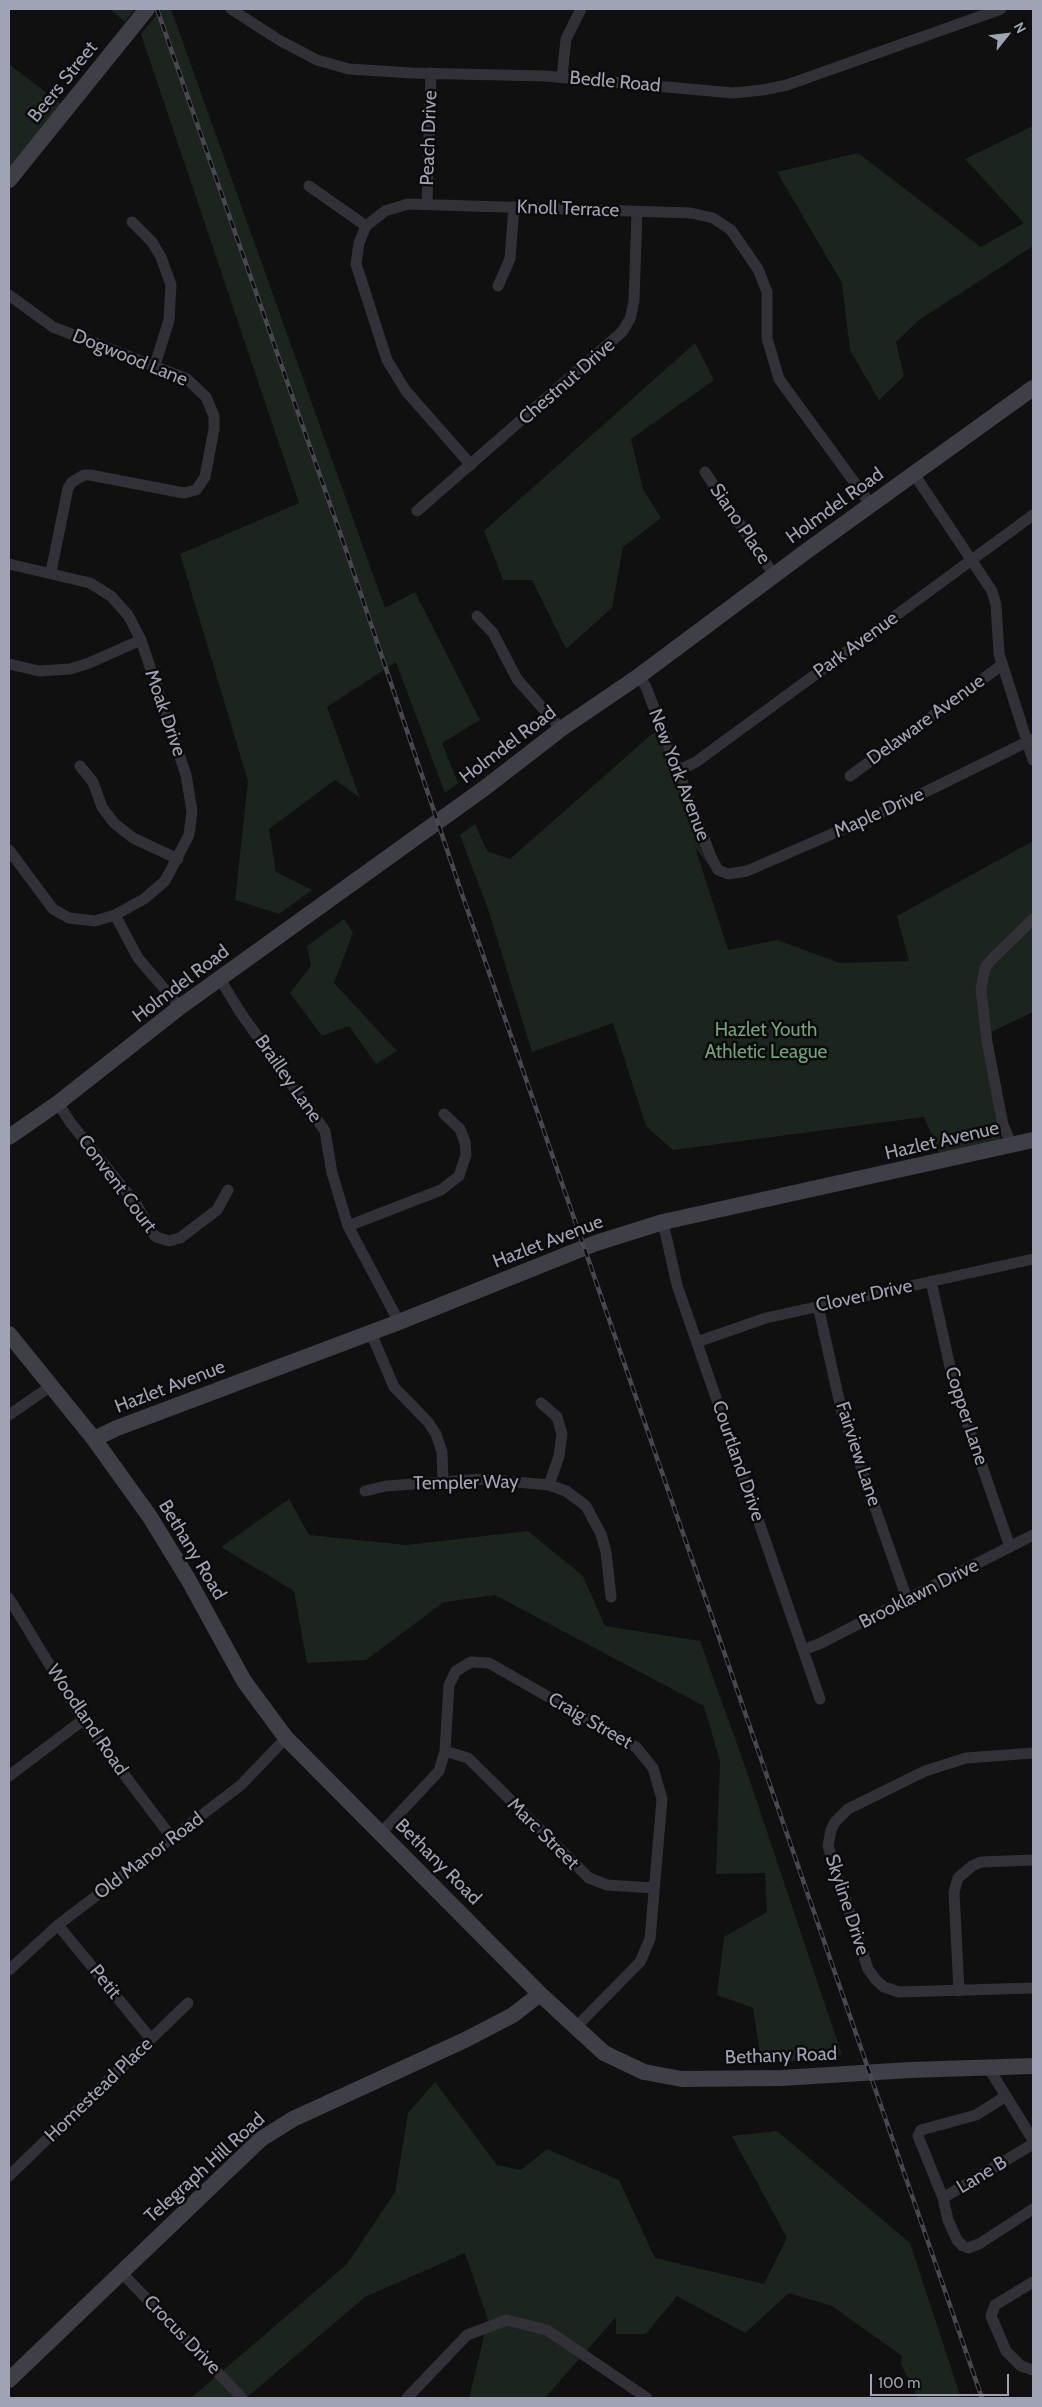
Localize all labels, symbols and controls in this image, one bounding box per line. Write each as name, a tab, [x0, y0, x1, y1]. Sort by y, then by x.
north arrow	[982, 10, 1032, 60]
text: N	[1010, 19, 1030, 36]
street label: Beers Street	[23, 37, 103, 127]
street label: Bedle Road	[569, 67, 661, 97]
street label: Peach Drive	[416, 90, 442, 186]
street label: Knoll Terrace	[516, 196, 620, 222]
street label: Dogwood Lane	[69, 325, 191, 391]
street label: Chestnut Drive	[514, 334, 620, 430]
street label: Holmdel Road	[782, 463, 888, 549]
street label: Siano Place	[705, 479, 775, 569]
street label: Park Avenue	[809, 607, 903, 683]
street label: Moak Drive	[140, 667, 190, 759]
street label: Delaware Avenue	[863, 670, 989, 770]
street label: Holmdel Road	[455, 701, 561, 789]
street label: New York Avenue	[643, 706, 715, 844]
street label: Maple Drive	[831, 783, 927, 843]
street label: Holmdel Road	[128, 940, 234, 1028]
park label: Hazlet Youth Athletic League	[705, 1019, 827, 1063]
street label: Brailley Lane	[250, 1031, 326, 1127]
street label: Hazlet Avenue	[883, 1117, 1001, 1165]
street label: Convent Court	[73, 1131, 161, 1237]
street label: Hazlet Avenue	[490, 1211, 606, 1273]
street label: Clover Drive	[814, 1275, 914, 1317]
street label: Hazlet Avenue	[112, 1356, 228, 1418]
street label: Copper Lane	[939, 1364, 993, 1468]
street label: Courtland Drive	[707, 1398, 769, 1524]
street label: Fairview Lane	[830, 1399, 886, 1509]
street label: Templer Way	[413, 1471, 519, 1495]
street label: Bethany Road	[153, 1496, 231, 1604]
street label: Brooklawn Drive	[855, 1554, 983, 1634]
street label: Woodland Road	[41, 1660, 133, 1780]
street label: Craig Street	[544, 1688, 636, 1754]
street label: Marc Street	[502, 1793, 584, 1875]
street label: Old Manor Road	[90, 1808, 208, 1904]
street label: Bethany Road	[390, 1814, 486, 1910]
street label: Skyline Drive	[820, 1852, 874, 1958]
street label: Petit	[84, 1960, 126, 2004]
street label: Homestead Place	[41, 2033, 157, 2147]
street label: Bethany Road	[724, 2043, 838, 2069]
street label: Telegraph Hill Road	[140, 2108, 270, 2228]
street label: Lane B	[953, 2151, 1011, 2199]
street label: Crocus Drive	[139, 2291, 225, 2379]
scale bar	[872, 2364, 1011, 2396]
text: 100 m	[878, 2374, 920, 2392]

